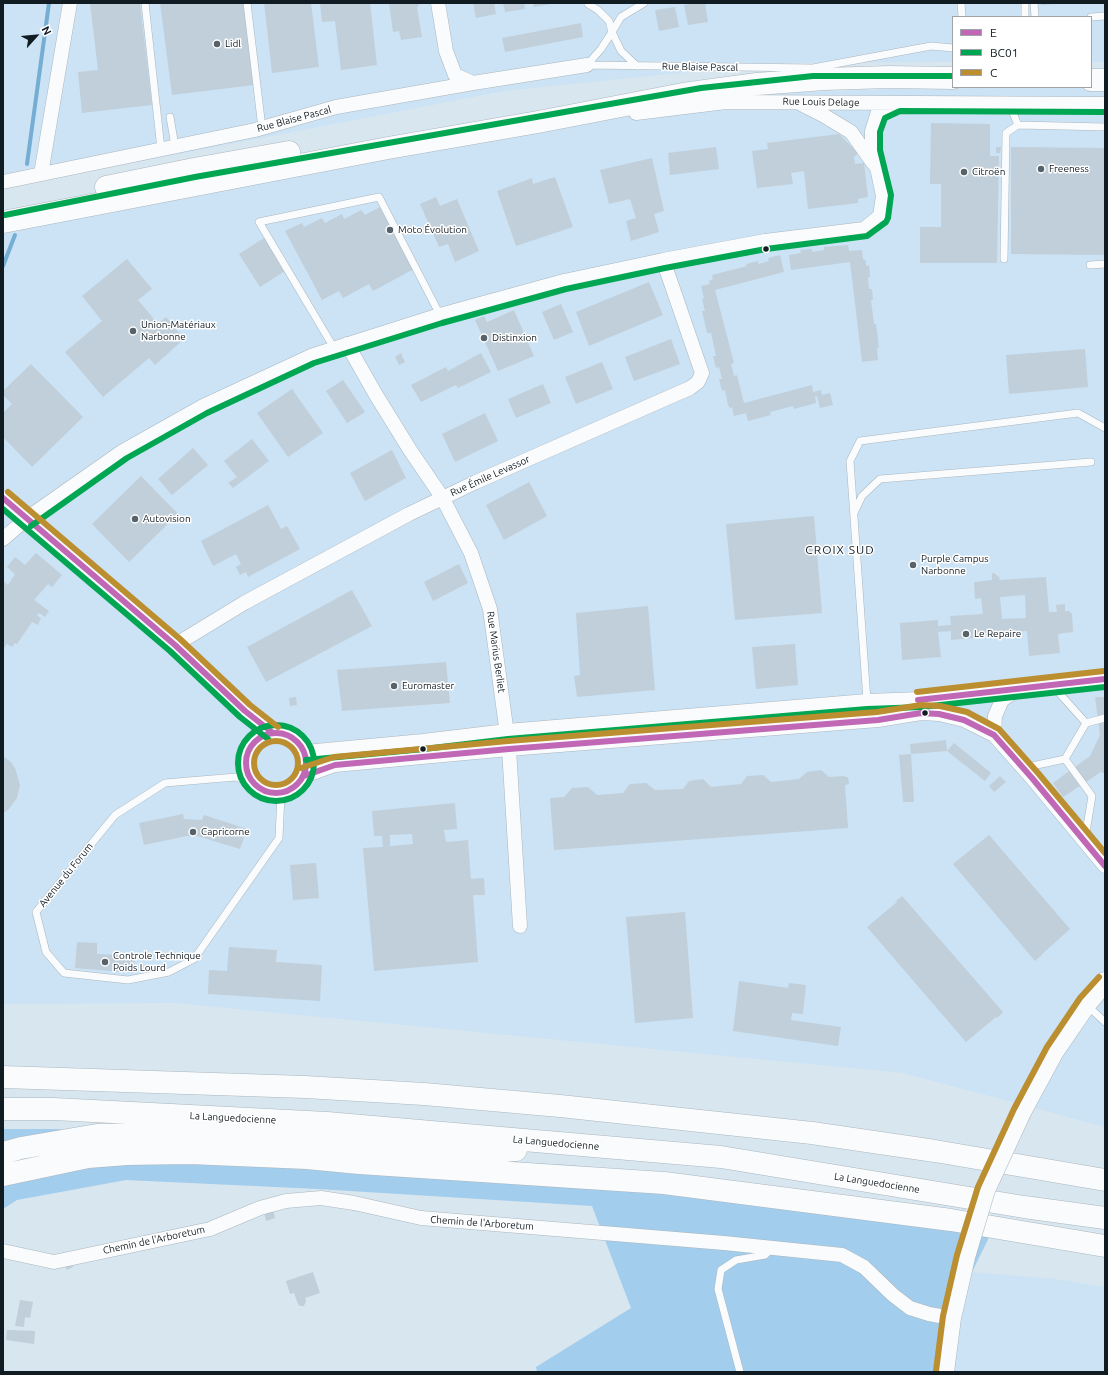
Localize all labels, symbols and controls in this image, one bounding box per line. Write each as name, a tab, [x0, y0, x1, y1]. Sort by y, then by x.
north arrow	[16, 16, 56, 56]
legend	[952, 16, 1092, 88]
text: N	[39, 24, 54, 37]
text: E	[990, 26, 997, 39]
place label: Lidl	[225, 38, 241, 50]
marker: Lidl	[212, 39, 222, 49]
text: BC01	[990, 46, 1019, 59]
street label: Rue Blaise Pascal	[662, 60, 738, 74]
text: C	[990, 66, 997, 79]
street label: Rue Louis Delage	[782, 95, 860, 109]
street label: Rue Blaise Pascal	[256, 103, 332, 135]
place label: Freeness	[1049, 163, 1089, 175]
marker: Freeness	[1036, 164, 1046, 174]
place label: Citroën	[972, 166, 1005, 178]
marker: Citroën	[959, 167, 969, 177]
place label: Moto Évolution	[398, 224, 467, 236]
marker: Moto Évolution	[385, 225, 395, 235]
unlabelled marker	[761, 244, 771, 254]
place label: Union-Matériaux Narbonne	[141, 319, 216, 342]
marker: Union-Matériaux Narbonne	[128, 326, 138, 336]
place label: Distinxion	[492, 332, 537, 344]
marker: Distinxion	[479, 333, 489, 343]
street label: Rue Émile Levassor	[448, 453, 532, 499]
place label: Autovision	[143, 513, 191, 525]
marker: Autovision	[130, 514, 140, 524]
district label: CROIX SUD	[805, 543, 875, 557]
place label: Purple Campus Narbonne	[921, 553, 989, 576]
marker: Purple Campus Narbonne	[908, 560, 918, 570]
street label: Rue Marius Berliet	[484, 610, 508, 694]
place label: Le Repaire	[974, 628, 1021, 640]
marker: Le Repaire	[961, 629, 971, 639]
place label: Euromaster	[402, 680, 454, 692]
marker: Euromaster	[389, 681, 399, 691]
unlabelled marker	[920, 708, 930, 718]
unlabelled marker	[418, 744, 428, 754]
place label: Capricorne	[201, 826, 250, 838]
marker: Capricorne	[188, 827, 198, 837]
street label: Avenue du Forum	[36, 841, 96, 909]
place label: Controle Technique Poids Lourd	[113, 950, 201, 974]
marker: Controle Technique Poids Lourd	[100, 957, 110, 967]
street label: La Languedocienne	[189, 1110, 277, 1126]
street label: La Languedocienne	[512, 1133, 600, 1153]
street label: La Languedocienne	[833, 1170, 921, 1196]
street label: Chemin de l'Arboretum	[430, 1213, 534, 1233]
street label: Chemin de l'Arboretum	[102, 1223, 206, 1257]

